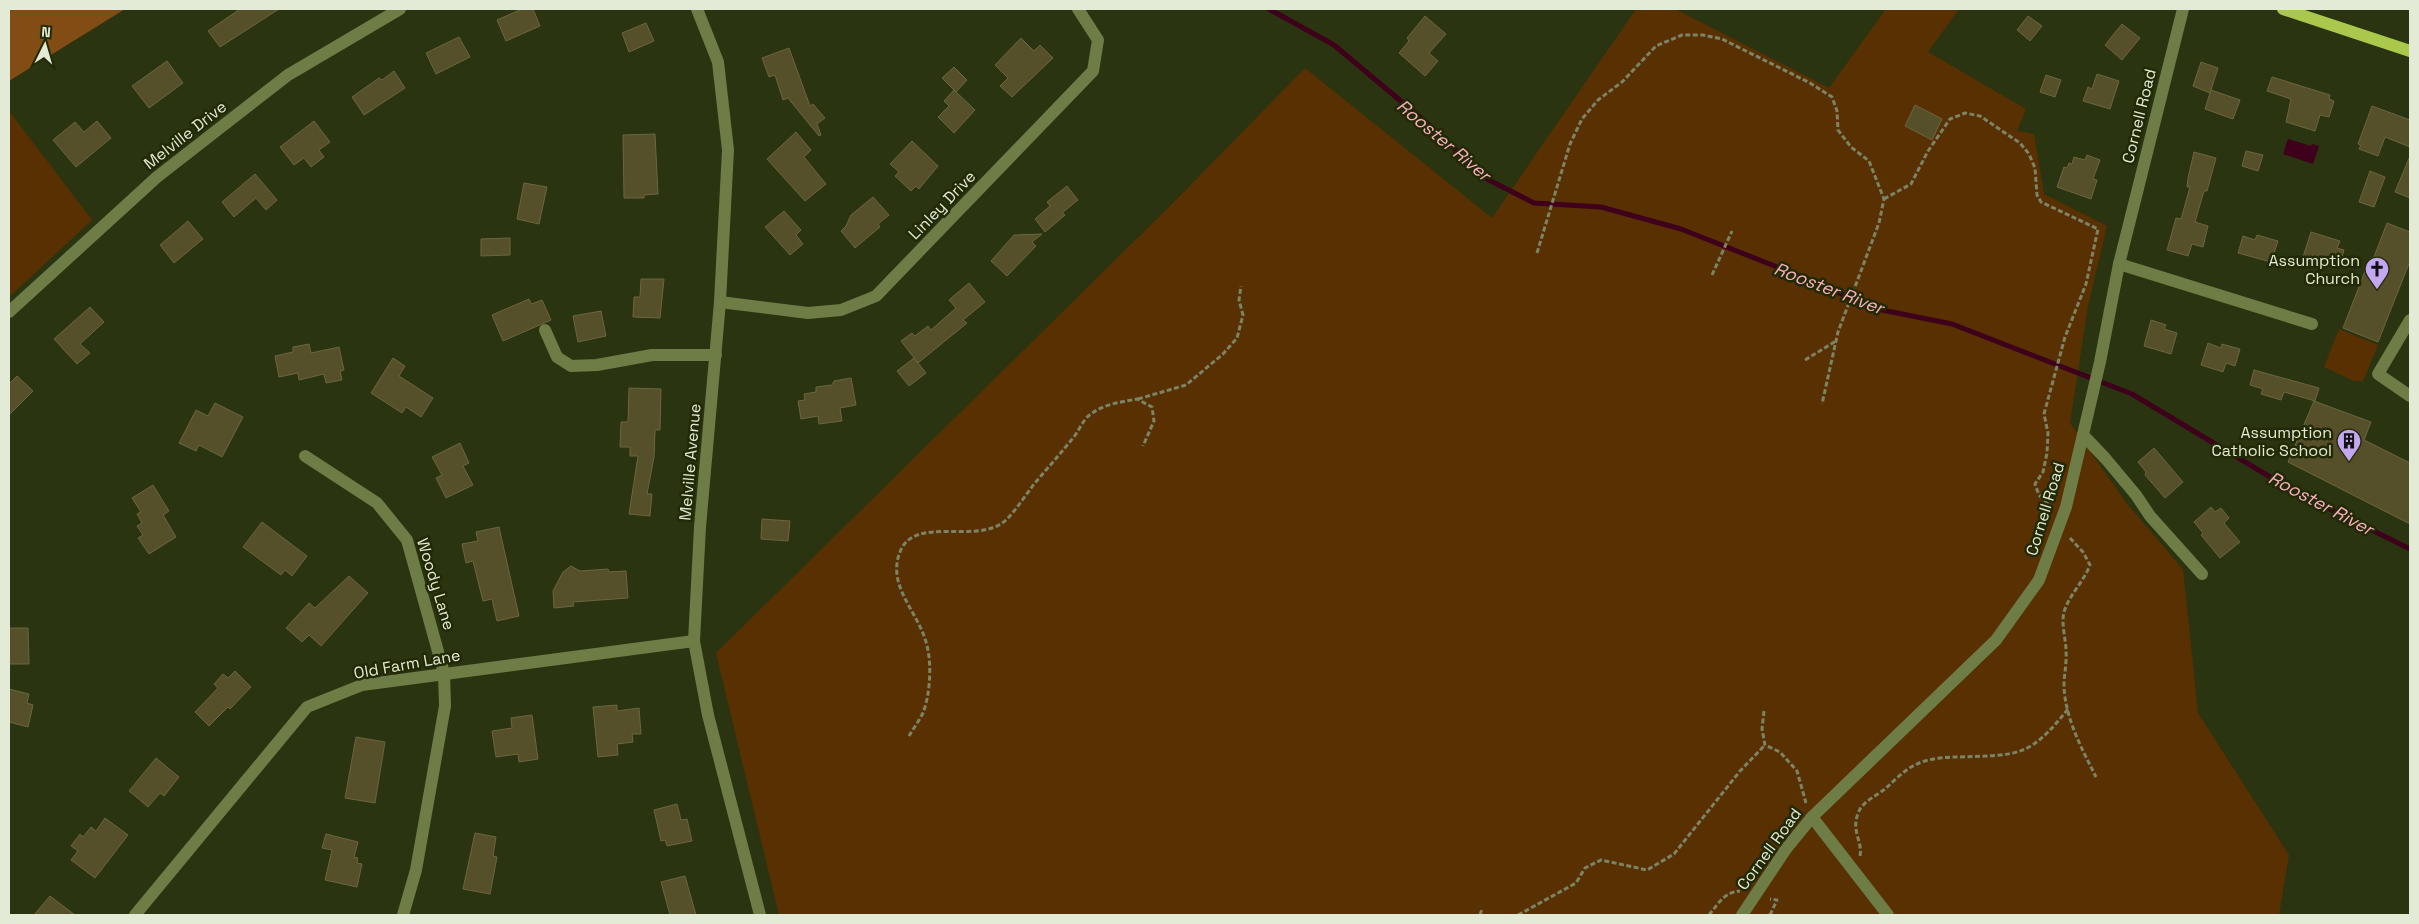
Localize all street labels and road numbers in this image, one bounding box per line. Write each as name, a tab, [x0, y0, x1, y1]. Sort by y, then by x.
street label: Cornell Road	[2117, 67, 2161, 165]
street label: Melville Drive	[139, 96, 231, 174]
street label: Linley Drive	[904, 166, 980, 244]
street label: Melville Avenue	[674, 403, 706, 521]
street label: Cornell Road	[2021, 460, 2069, 558]
street label: Woody Lane	[412, 536, 460, 632]
street label: Old Farm Lane	[352, 644, 462, 684]
street label: Cornell Road	[1732, 804, 1806, 894]

